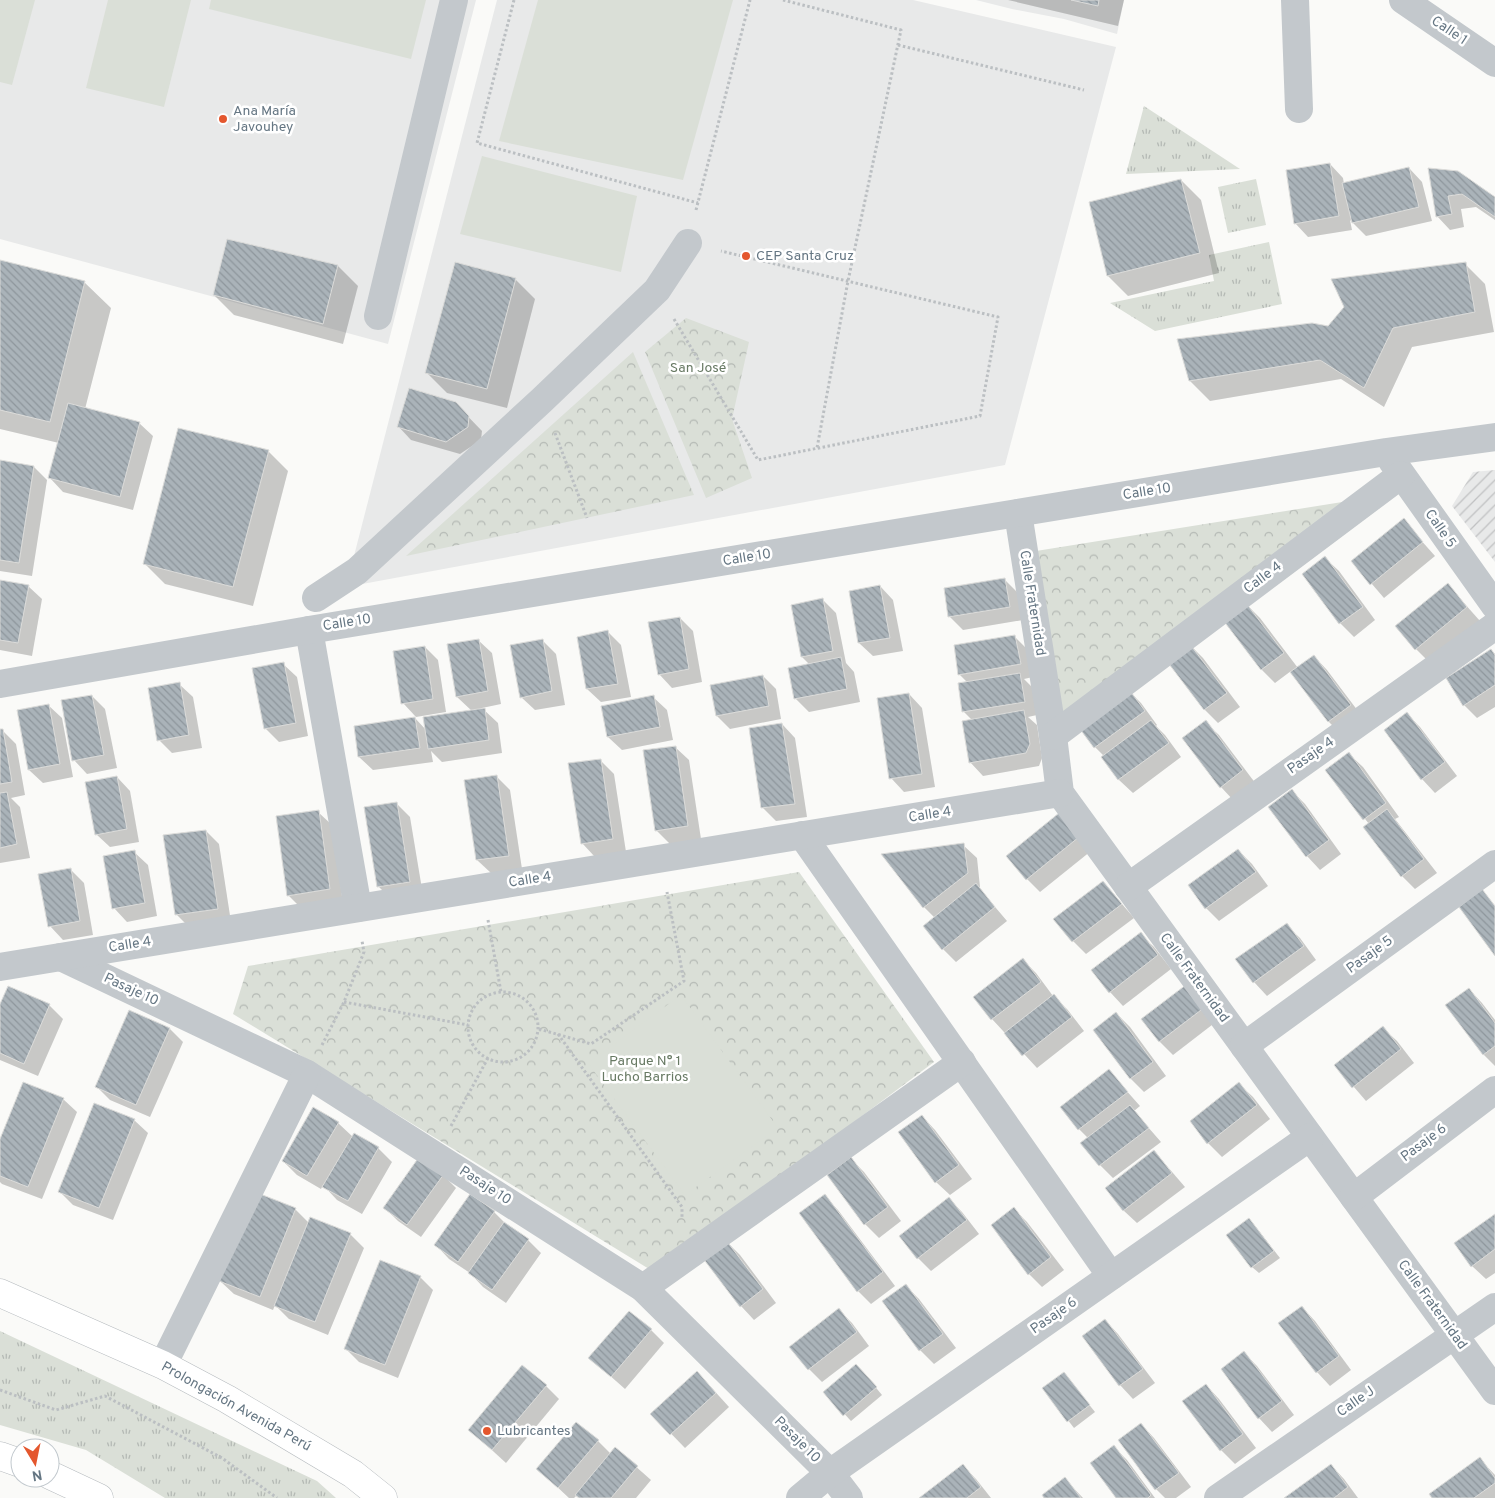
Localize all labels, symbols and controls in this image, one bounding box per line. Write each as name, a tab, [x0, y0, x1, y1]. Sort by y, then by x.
street label: Calle 1	[1428, 13, 1470, 49]
place label: Ana María Javouhey	[233, 103, 296, 136]
marker: Ana María Javouhey	[217, 113, 229, 125]
place label: CEP Santa Cruz	[756, 248, 854, 265]
marker: CEP Santa Cruz	[740, 250, 752, 262]
park label: San José	[670, 360, 726, 377]
street label: Calle 10	[1122, 480, 1172, 504]
street label: Calle 5	[1421, 506, 1459, 552]
street label: Calle 10	[722, 546, 772, 570]
street label: Calle Fraternidad	[1015, 549, 1049, 657]
street label: Calle 4	[1241, 558, 1285, 598]
street label: Calle 10	[322, 611, 372, 635]
street label: Pasaje 4	[1284, 734, 1338, 778]
street label: Calle 4	[907, 803, 953, 827]
street label: Calle 4	[507, 868, 553, 892]
street label: Calle Fraternidad	[1156, 930, 1232, 1026]
street label: Pasaje 5	[1343, 932, 1397, 978]
street label: Calle 4	[107, 933, 153, 957]
street label: Pasaje 10	[101, 970, 161, 1010]
park label: Parque N° 1 Lucho Barrios	[601, 1053, 689, 1086]
street label: Pasaje 6	[1398, 1120, 1450, 1166]
street label: Pasaje 10	[456, 1163, 514, 1209]
street label: Calle Fraternidad	[1394, 1257, 1470, 1353]
street label: Pasaje 6	[1027, 1294, 1081, 1338]
street label: Prolongación Avenida Perú	[158, 1359, 314, 1455]
street label: Calle J	[1334, 1383, 1378, 1421]
street label: Pasaje 10	[770, 1413, 824, 1467]
place label: Lubricantes	[497, 1423, 571, 1440]
marker: Lubricantes	[481, 1425, 493, 1437]
north arrow	[10, 1438, 60, 1488]
text: N	[31, 1465, 43, 1484]

